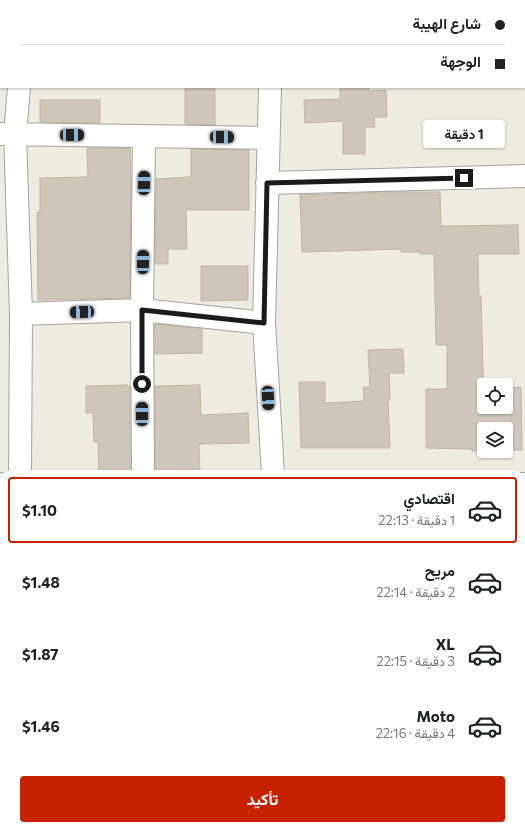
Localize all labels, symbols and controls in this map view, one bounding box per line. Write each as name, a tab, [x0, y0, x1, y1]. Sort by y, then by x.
text: شارع الهيبة	[413, 14, 481, 32]
text: الوجهة	[440, 52, 481, 70]
callout: 1 دقيقة	[423, 120, 505, 148]
text: 1 دقيقة	[444, 126, 484, 142]
car	[60, 129, 84, 141]
car	[210, 131, 234, 143]
route end	[455, 169, 473, 187]
car	[138, 171, 150, 195]
car	[137, 250, 149, 274]
car	[70, 306, 94, 318]
route start	[133, 375, 151, 393]
map controls	[477, 378, 513, 458]
button: locate	[477, 378, 513, 414]
car	[261, 386, 275, 410]
car	[136, 402, 148, 426]
button: layers	[477, 422, 513, 458]
text: اقتصادي	[403, 489, 455, 507]
icon: car	[467, 492, 503, 528]
text: $1.10	[22, 501, 57, 519]
text: 1 دقيقة · 22:13	[378, 512, 455, 528]
text: مريح	[425, 561, 455, 579]
icon: car	[467, 564, 503, 600]
text: $1.48	[22, 573, 60, 591]
text: 2 دقيقة · 22:14	[376, 584, 455, 600]
text: XL	[436, 635, 455, 653]
icon: car	[467, 636, 503, 672]
text: $1.87	[22, 645, 59, 663]
text: 3 دقيقة · 22:15	[376, 653, 455, 669]
text: Moto	[416, 707, 455, 725]
icon: car	[467, 708, 503, 744]
text: $1.46	[22, 717, 60, 735]
text: 4 دقيقة · 22:16	[376, 725, 455, 741]
button: تأكيد	[20, 776, 505, 822]

